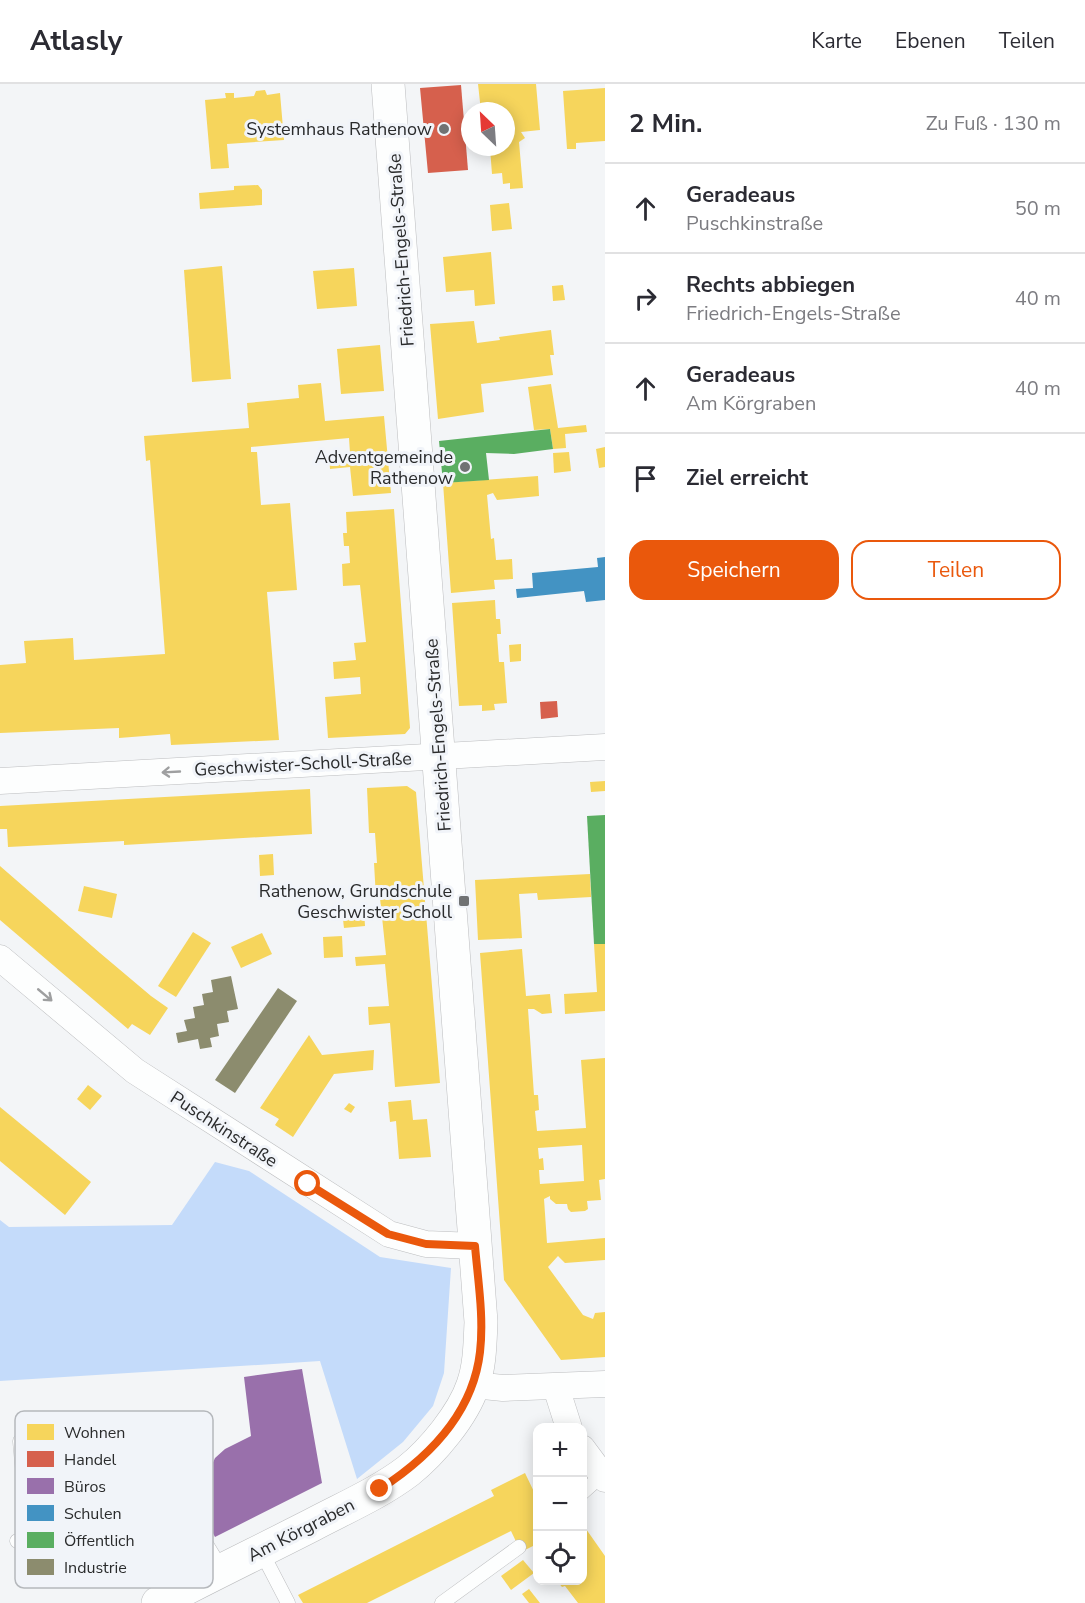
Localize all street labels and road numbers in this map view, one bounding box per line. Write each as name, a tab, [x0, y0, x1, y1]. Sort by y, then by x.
street label: Friedrich-Engels-Straße	[382, 153, 420, 347]
street label: Friedrich-Engels-Straße	[419, 638, 457, 832]
street label: Geschwister-Scholl-Straße	[193, 746, 413, 782]
street label: Puschkinstraße	[166, 1085, 282, 1173]
street label: Am Körgraben	[243, 1493, 359, 1567]

